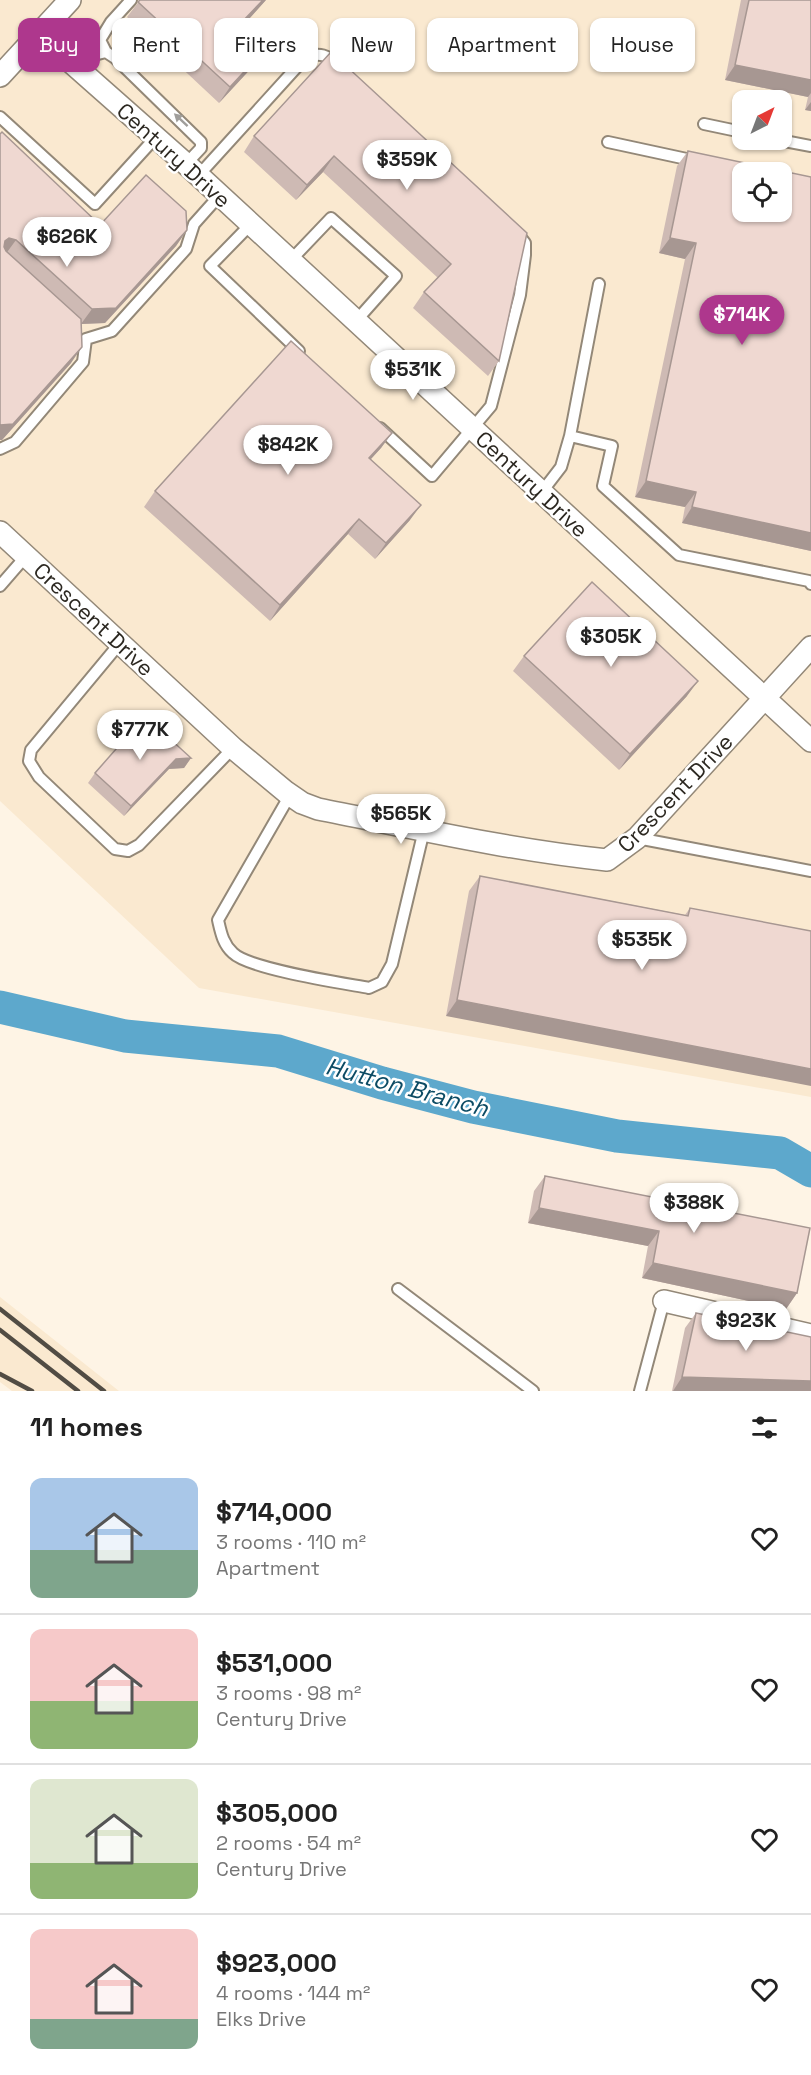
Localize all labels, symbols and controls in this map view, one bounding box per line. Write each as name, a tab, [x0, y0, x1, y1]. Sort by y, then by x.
chip: Buy	[18, 18, 100, 72]
chip: Rent	[112, 18, 202, 72]
chip: Filters	[214, 18, 318, 72]
chip: New	[330, 18, 415, 72]
chip: Apartment	[427, 18, 578, 72]
chip: House	[590, 18, 695, 72]
north arrow	[732, 90, 792, 150]
map controls	[732, 90, 792, 222]
street label: Century Drive	[111, 96, 237, 214]
one-way arrow	[173, 113, 188, 127]
pin: $359K	[365, 140, 449, 191]
text: $359K	[376, 146, 438, 172]
button: locate	[732, 162, 792, 222]
pin: $626K	[25, 217, 109, 268]
text: $626K	[36, 223, 98, 249]
pin: $714K	[700, 295, 784, 346]
text: $714K	[713, 301, 771, 327]
pin: $531K	[371, 350, 455, 401]
text: $531K	[384, 356, 442, 382]
pin: $842K	[246, 425, 330, 476]
street label: Century Drive	[470, 425, 594, 543]
text: $842K	[257, 431, 319, 457]
street label: Crescent Drive	[28, 556, 160, 682]
pin: $305K	[569, 617, 653, 668]
text: $305K	[580, 623, 642, 649]
pin: $777K	[98, 710, 182, 761]
text: $777K	[111, 716, 169, 742]
street label: Crescent Drive	[611, 728, 739, 858]
pin: $565K	[359, 794, 443, 845]
text: $565K	[371, 800, 432, 826]
pin: $535K	[600, 920, 684, 971]
text: $535K	[612, 926, 672, 952]
water label: Hutton Branch	[322, 1050, 493, 1124]
pin: $388K	[652, 1183, 736, 1234]
text: $388K	[664, 1189, 724, 1215]
pin: $923K	[704, 1301, 788, 1352]
text: $923K	[715, 1307, 777, 1333]
text: 11 homes	[30, 1410, 143, 1444]
icon: filters	[748, 1411, 781, 1444]
text: $714,000	[216, 1495, 332, 1529]
icon: home	[78, 1502, 150, 1574]
icon: heart	[748, 1522, 781, 1555]
text: 3 rooms · 110 m²	[216, 1529, 366, 1555]
text: Apartment	[216, 1555, 320, 1581]
text: $531,000	[216, 1646, 332, 1680]
icon: home	[78, 1653, 150, 1725]
icon: heart	[748, 1673, 781, 1706]
text: 3 rooms · 98 m²	[216, 1680, 361, 1706]
text: Century Drive	[216, 1706, 347, 1732]
text: $305,000	[216, 1796, 338, 1830]
icon: home	[78, 1803, 150, 1875]
icon: heart	[748, 1823, 781, 1856]
text: 2 rooms · 54 m²	[216, 1830, 361, 1856]
text: Century Drive	[216, 1856, 347, 1882]
text: $923,000	[216, 1946, 337, 1980]
icon: home	[78, 1953, 150, 2025]
icon: heart	[748, 1973, 781, 2006]
text: 4 rooms · 144 m²	[216, 1980, 370, 2006]
text: Elks Drive	[216, 2006, 306, 2032]

